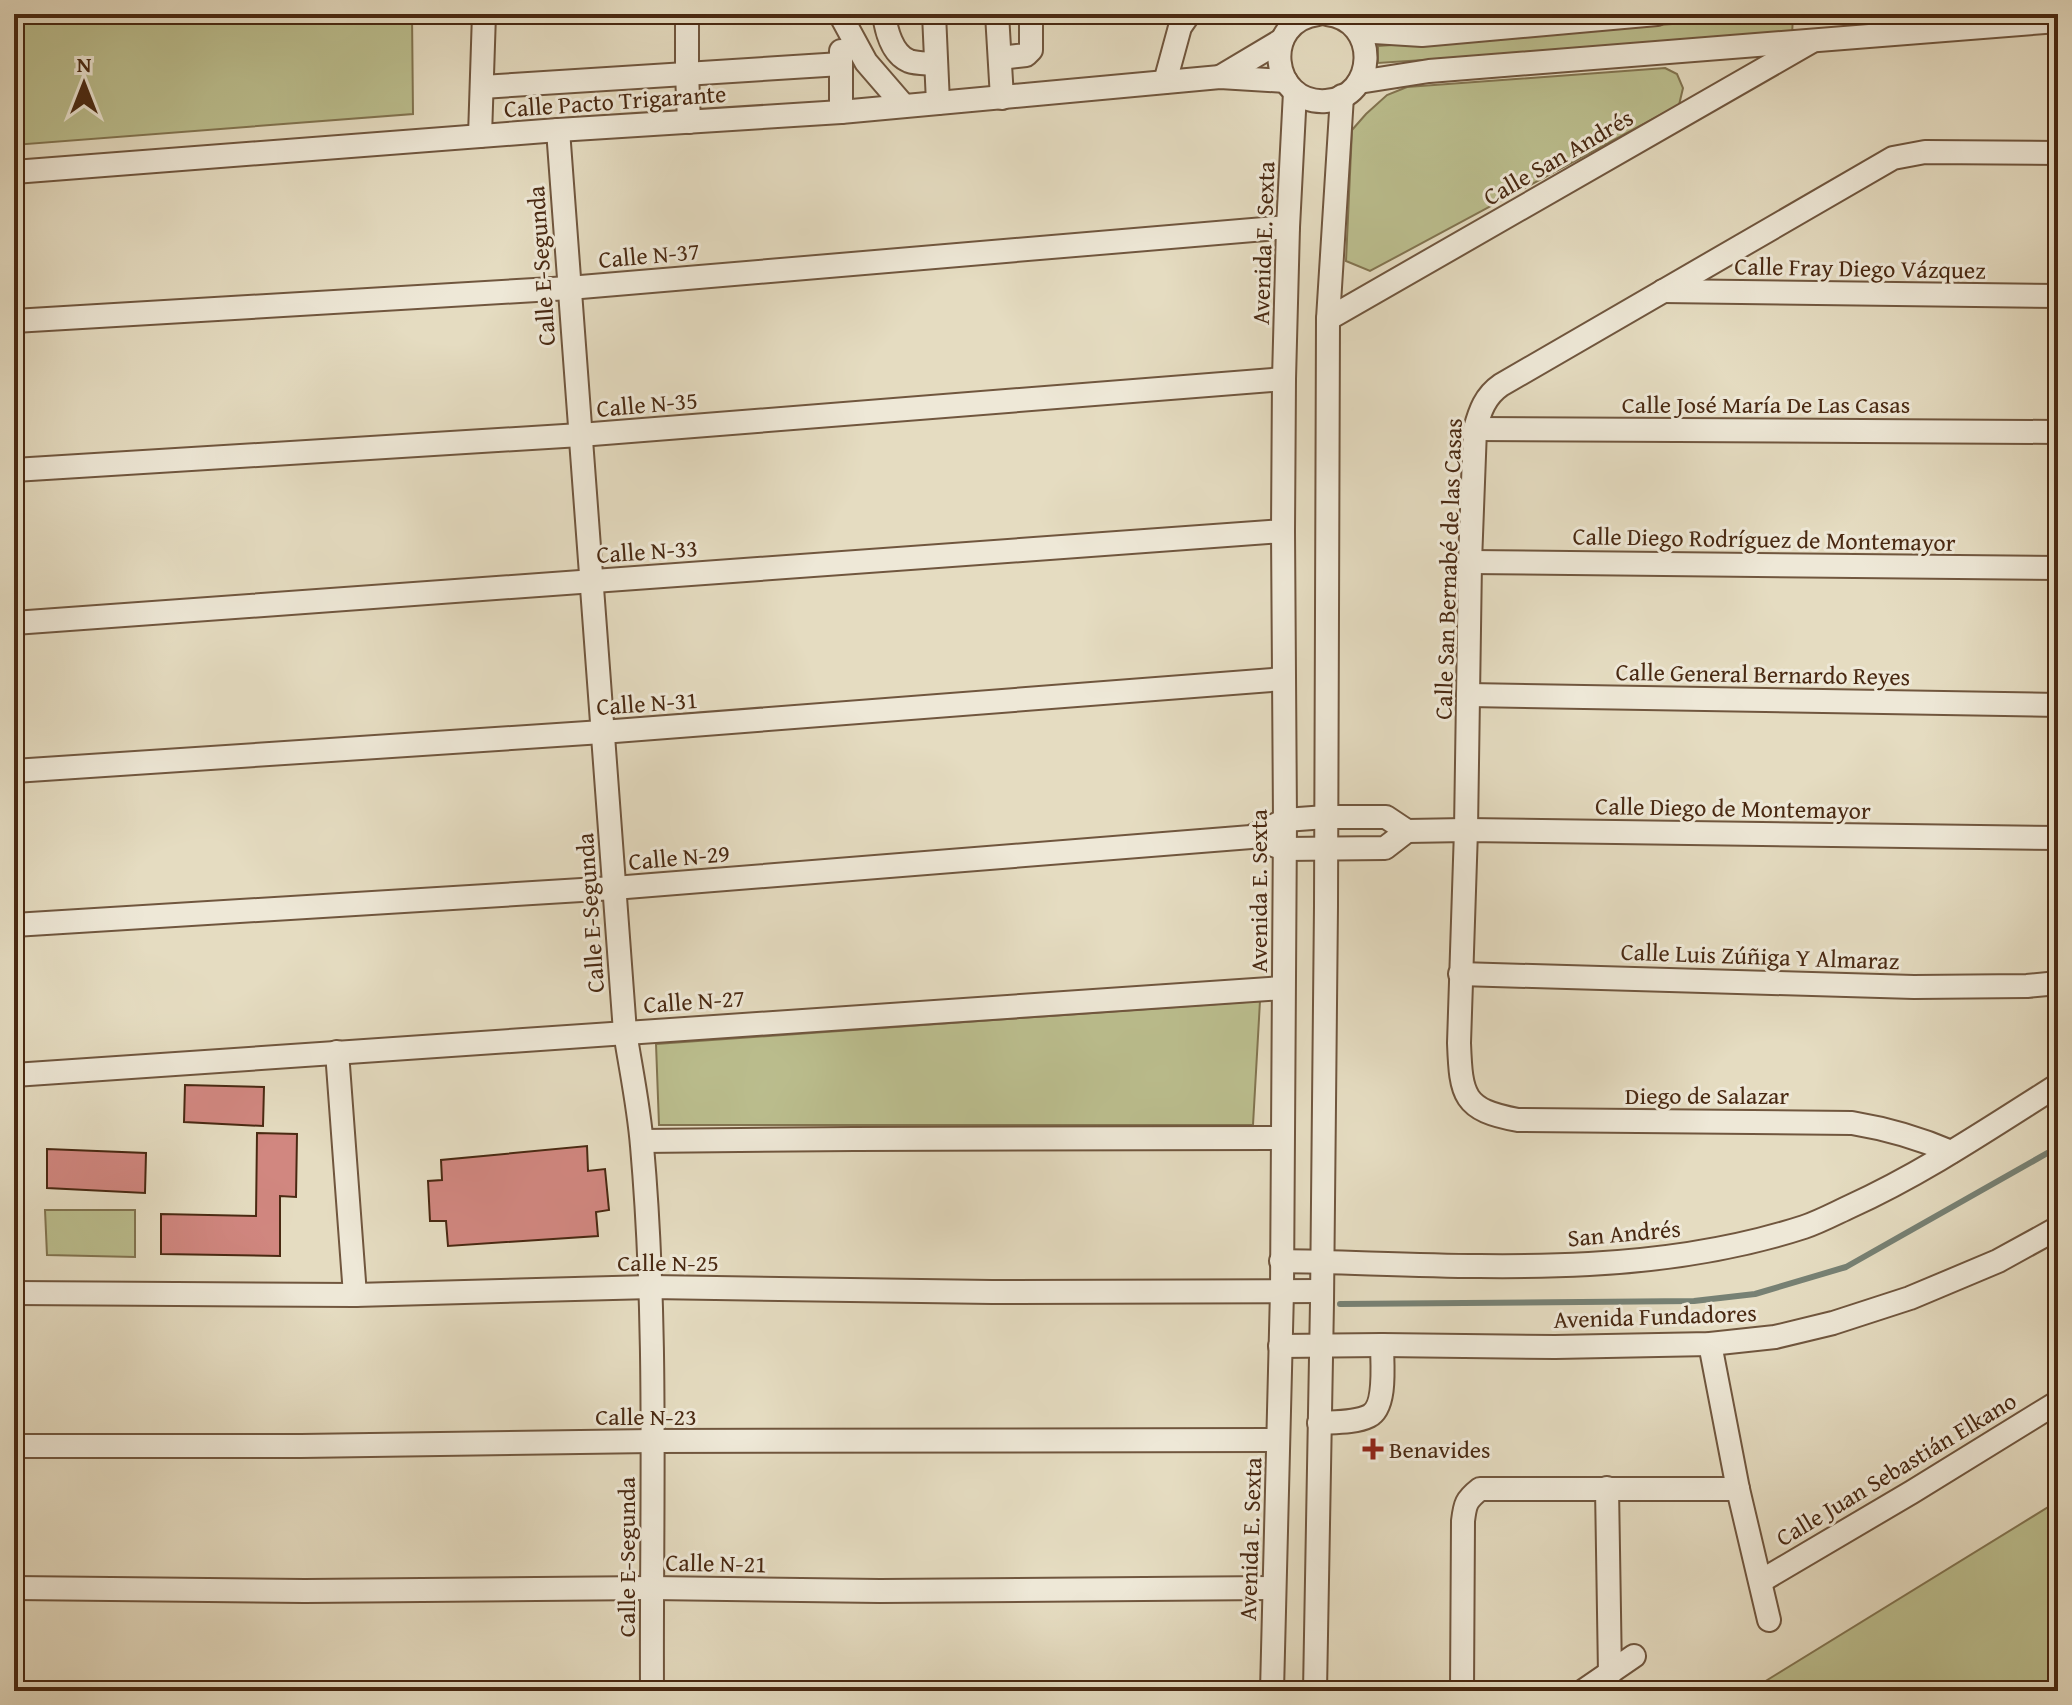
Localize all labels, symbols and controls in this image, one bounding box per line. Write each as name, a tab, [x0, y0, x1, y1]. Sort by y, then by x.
north arrow	[44, 44, 124, 124]
text: N	[77, 48, 92, 80]
street label: Calle Pacto Trigarante	[503, 76, 727, 126]
street label: Calle San Andrés	[1477, 100, 1639, 214]
street label: Avenida E. Sexta	[1243, 160, 1283, 325]
street label: Calle E-Segunda	[518, 184, 564, 347]
street label: Calle N-37	[597, 233, 701, 277]
street label: Calle Fray Diego Vázquez	[1734, 248, 1986, 288]
street label: Calle N-35	[595, 382, 699, 426]
street label: Calle José María De Las Casas	[1622, 387, 1910, 422]
street label: Calle San Bernabé de las Casas	[1425, 418, 1471, 720]
street label: Calle Diego Rodríguez de Montemayor	[1572, 518, 1956, 560]
street label: Calle N-33	[595, 530, 699, 572]
street label: Calle General Bernardo Reyes	[1615, 654, 1911, 694]
street label: Calle N-31	[595, 682, 699, 724]
street label: Calle Diego de Montemayor	[1595, 788, 1871, 828]
street label: Avenida E. Sexta	[1241, 809, 1276, 973]
street label: Calle E-Segunda	[567, 831, 613, 994]
street label: Calle N-29	[627, 835, 731, 879]
street label: Calle Luis Zúñiga Y Almaraz	[1620, 934, 1900, 978]
street label: Calle N-27	[642, 980, 746, 1022]
street label: Diego de Salazar	[1625, 1078, 1789, 1113]
street label: San Andrés	[1566, 1211, 1682, 1255]
street label: Calle N-25	[617, 1245, 719, 1280]
street label: Avenida Fundadores	[1553, 1295, 1757, 1337]
street label: Calle Juan Sebastián Elkano	[1769, 1383, 2023, 1555]
street label: Calle N-23	[595, 1399, 697, 1434]
place label: Benavides	[1389, 1432, 1491, 1467]
marker: Benavides	[1364, 1440, 1382, 1458]
street label: Avenida E. Sexta	[1230, 1456, 1270, 1621]
street label: Calle E-Segunda	[609, 1476, 644, 1637]
street label: Calle N-21	[665, 1545, 767, 1581]

